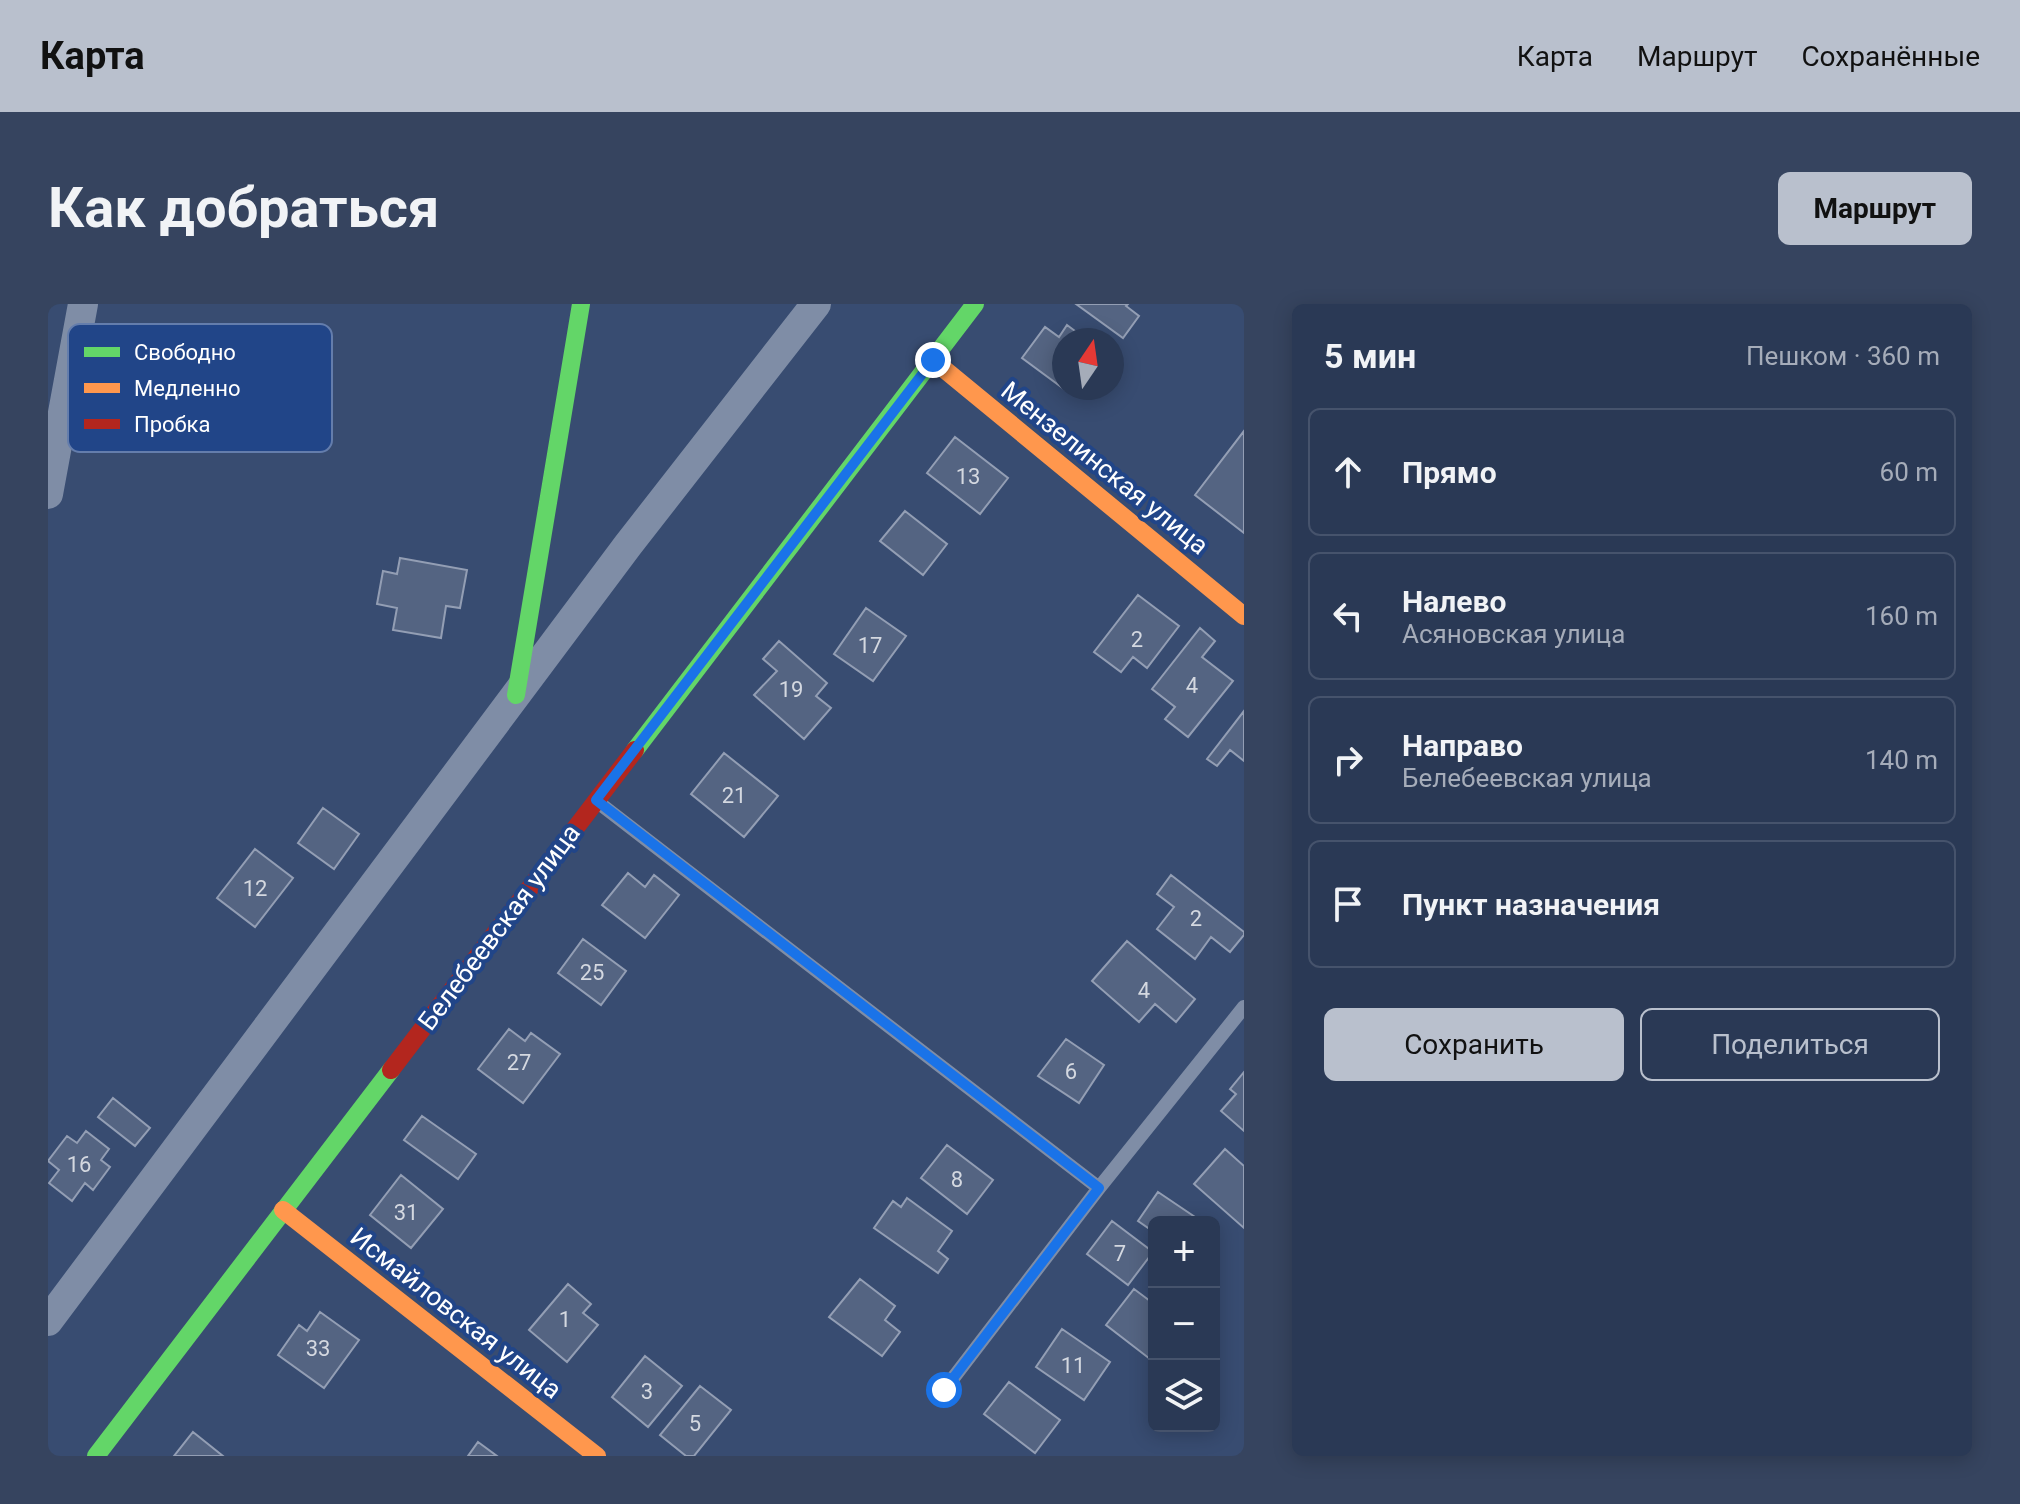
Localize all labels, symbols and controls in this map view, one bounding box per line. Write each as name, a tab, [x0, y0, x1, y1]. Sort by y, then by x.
text: Карта	[40, 34, 145, 78]
text: Карта	[1517, 40, 1593, 73]
text: Маршрут	[1637, 40, 1757, 73]
text: Сохранённые	[1801, 40, 1980, 73]
button: Маршрут	[1778, 172, 1972, 245]
text: Как добраться	[48, 175, 439, 241]
legend	[68, 324, 332, 452]
north arrow	[1052, 328, 1124, 400]
text: 5 мин	[1324, 336, 1416, 376]
text: Свободно	[134, 340, 236, 365]
text: Пешком · 360 m	[1746, 341, 1940, 371]
route end	[915, 342, 951, 378]
street label: Мензелинская улица	[996, 375, 1214, 561]
text: Медленно	[134, 376, 240, 401]
text: Пробка	[134, 412, 210, 437]
icon: ahead	[1326, 450, 1370, 494]
text: Прямо	[1402, 455, 1497, 490]
text: 60 m	[1880, 457, 1938, 487]
house number: 13	[956, 464, 980, 489]
text: Налево	[1402, 584, 1506, 619]
icon: left	[1326, 594, 1370, 638]
text: 160 m	[1865, 601, 1938, 631]
text: Асяновская улица	[1402, 619, 1625, 649]
house number: 2	[1131, 627, 1143, 652]
house number: 17	[858, 633, 882, 658]
house number: 4	[1186, 673, 1198, 698]
house number: 19	[779, 677, 803, 702]
text: Направо	[1402, 728, 1523, 763]
icon: right	[1326, 738, 1370, 782]
text: 140 m	[1865, 745, 1938, 775]
text: Белебеевская улица	[1402, 763, 1652, 793]
house number: 21	[722, 783, 746, 808]
street label: Белебеевская улица	[412, 818, 586, 1036]
house number: 12	[243, 876, 267, 901]
icon: arrive	[1326, 882, 1370, 926]
text: Пункт назначения	[1402, 887, 1660, 922]
house number: 2	[1190, 906, 1202, 931]
house number: 25	[580, 960, 604, 985]
house number: 4	[1138, 978, 1150, 1003]
button: Сохранить	[1324, 1008, 1624, 1081]
button: Поделиться	[1640, 1008, 1940, 1081]
house number: 27	[507, 1050, 531, 1075]
house number: 6	[1065, 1059, 1077, 1084]
house number: 16	[67, 1152, 91, 1177]
house number: 8	[951, 1167, 963, 1192]
house number: 31	[394, 1200, 418, 1225]
map controls	[1148, 1216, 1220, 1432]
button: +	[1148, 1216, 1220, 1288]
street label: Исмайловская улица	[345, 1221, 567, 1405]
house number: 7	[1114, 1241, 1126, 1266]
button: −	[1148, 1288, 1220, 1360]
house number: 1	[559, 1307, 571, 1332]
house number: 33	[306, 1336, 330, 1361]
house number: 11	[1061, 1353, 1085, 1378]
button: layers	[1148, 1360, 1220, 1432]
route start	[926, 1372, 962, 1408]
house number: 3	[641, 1379, 653, 1404]
house number: 5	[689, 1411, 701, 1436]

